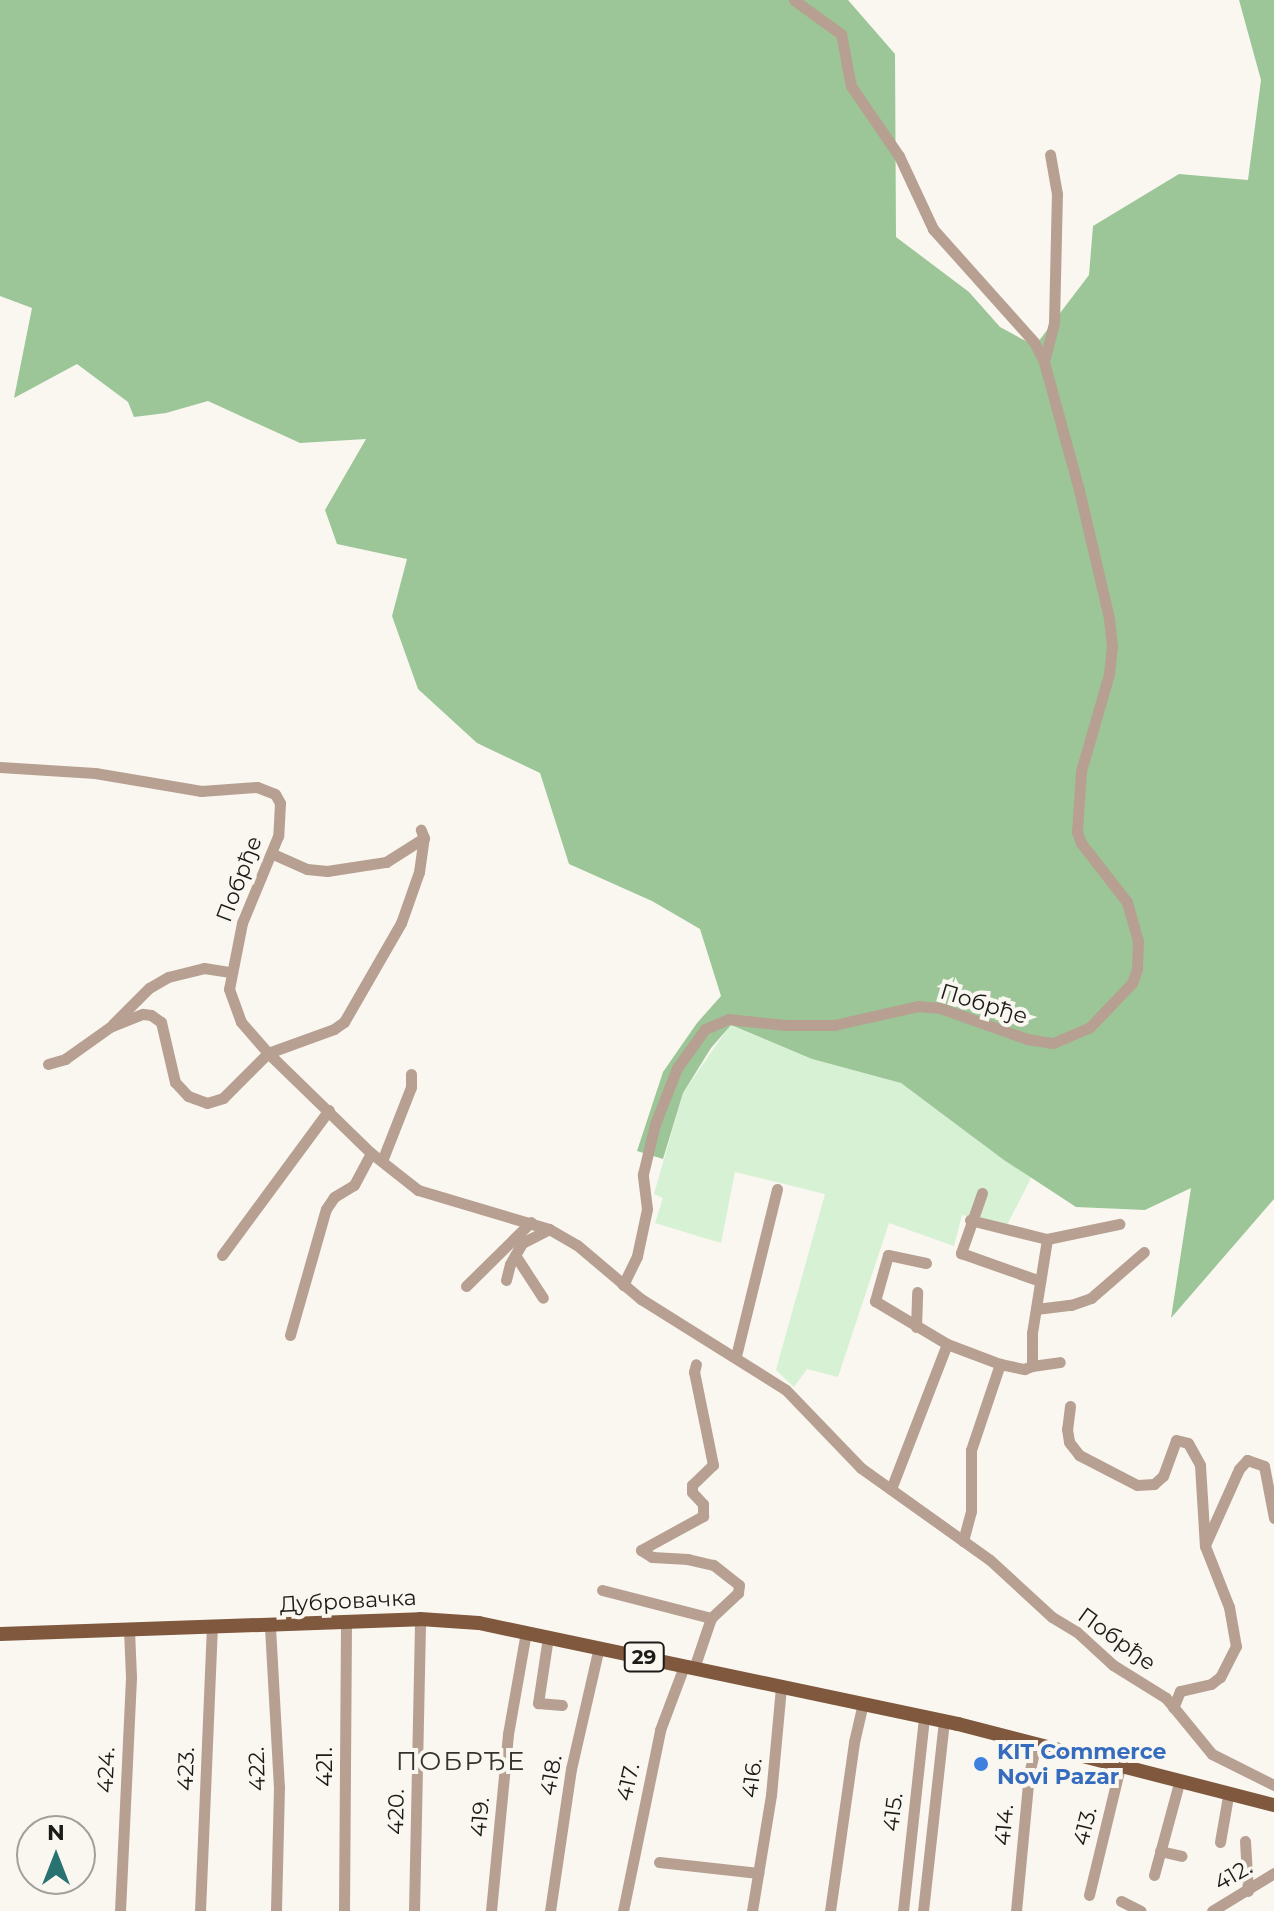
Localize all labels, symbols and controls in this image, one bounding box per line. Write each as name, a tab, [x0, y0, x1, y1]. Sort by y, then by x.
street label: Побрђе	[211, 832, 267, 926]
street label: Побрђе	[937, 978, 1031, 1030]
street label: Дубровачка	[279, 1584, 417, 1618]
street label: Побрђе	[1073, 1602, 1161, 1676]
road number: 29	[622, 1641, 666, 1673]
place label: KIT Commerce Novi Pazar	[997, 1738, 1166, 1790]
street label: 424.	[92, 1746, 120, 1794]
street label: 422.	[243, 1746, 271, 1792]
district label: ПОБРЂЕ	[396, 1746, 526, 1778]
street label: 423.	[172, 1747, 200, 1791]
street label: 421.	[312, 1747, 338, 1787]
street label: 418.	[534, 1753, 568, 1797]
marker: KIT Commerce Novi Pazar	[972, 1755, 990, 1773]
street label: 416.	[736, 1756, 768, 1800]
street label: 417.	[611, 1760, 645, 1804]
street label: 420.	[382, 1789, 410, 1835]
street label: 415.	[878, 1791, 908, 1833]
street label: 419.	[465, 1796, 495, 1838]
street label: 414.	[989, 1803, 1019, 1847]
street label: 413.	[1067, 1804, 1103, 1848]
north arrow	[16, 1815, 96, 1895]
text: N	[47, 1819, 65, 1846]
street label: 412.	[1209, 1854, 1257, 1896]

